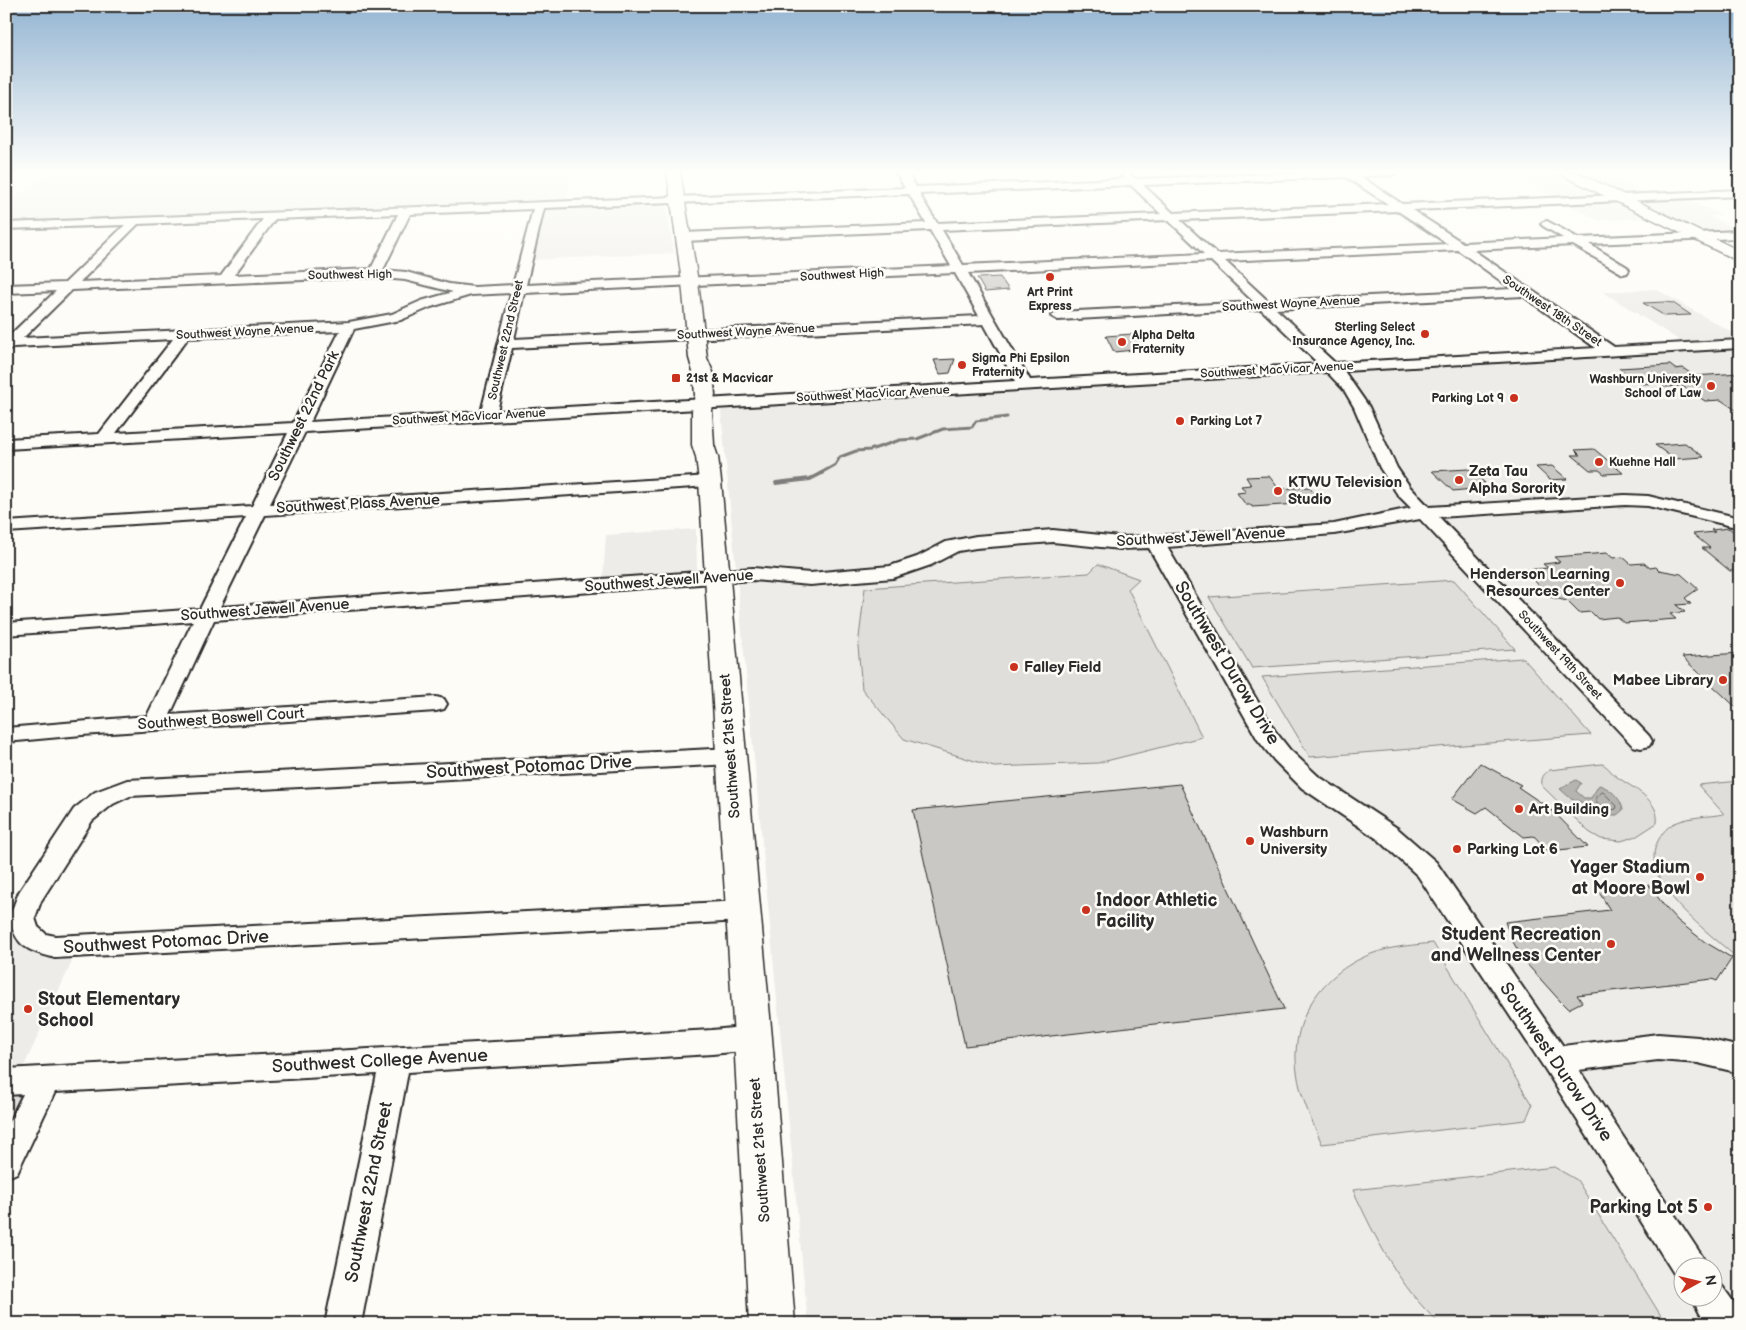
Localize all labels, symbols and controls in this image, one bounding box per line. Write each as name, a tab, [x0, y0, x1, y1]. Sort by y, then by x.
street label: Southwest High	[800, 265, 885, 285]
street label: Southwest High	[308, 267, 392, 283]
marker: Art Print Express	[1044, 271, 1056, 283]
street label: Southwest 18th Street	[1499, 272, 1605, 350]
street label: Southwest 22nd Street	[485, 278, 527, 401]
place label: Art Print Express	[1026, 285, 1073, 314]
street label: Southwest Wayne Avenue	[1222, 293, 1360, 315]
place label: Sterling Select Insurance Agency, Inc.	[1292, 320, 1415, 349]
street label: Southwest Wayne Avenue	[176, 321, 314, 343]
street label: Southwest Wayne Avenue	[677, 321, 815, 343]
place label: Alpha Delta Fraternity	[1131, 328, 1195, 357]
marker: Sterling Select Insurance Agency, Inc.	[1419, 328, 1431, 340]
marker: Alpha Delta Fraternity	[1116, 336, 1128, 348]
street label: Southwest 22nd Park	[264, 347, 344, 484]
place label: Sigma Phi Epsilon Fraternity	[972, 351, 1070, 380]
street label: Southwest MacVicar Avenue	[1200, 358, 1354, 382]
marker: Sigma Phi Epsilon Fraternity	[956, 359, 968, 371]
place label: 21st & Macvicar	[686, 371, 773, 386]
marker: 21st & Macvicar	[670, 372, 682, 384]
place label: Washburn University School of Law	[1589, 372, 1702, 401]
marker: Washburn University School of Law	[1705, 380, 1717, 392]
street label: Southwest MacVicar Avenue	[796, 382, 950, 406]
place label: Parking Lot 9	[1432, 391, 1504, 406]
marker: Parking Lot 9	[1508, 392, 1520, 404]
street label: Southwest MacVicar Avenue	[392, 405, 546, 429]
place label: Parking Lot 7	[1190, 414, 1262, 429]
marker: Parking Lot 7	[1174, 415, 1186, 427]
place label: Kuehne Hall	[1609, 455, 1675, 470]
marker: Kuehne Hall	[1593, 456, 1605, 468]
place label: Zeta Tau Alpha Sorority	[1468, 462, 1565, 498]
place label: KTWU Television Studio	[1288, 473, 1402, 509]
marker: Zeta Tau Alpha Sorority	[1453, 474, 1465, 486]
marker: KTWU Television Studio	[1272, 485, 1284, 497]
street label: Southwest Plass Avenue	[276, 490, 440, 518]
street label: Southwest Jewell Avenue	[1116, 523, 1286, 551]
place label: Henderson Learning Resources Center	[1470, 565, 1611, 601]
street label: Southwest Jewell Avenue	[584, 566, 754, 596]
marker: Henderson Learning Resources Center	[1614, 577, 1626, 589]
street label: Southwest Durow Drive	[1170, 578, 1284, 749]
street label: Southwest Jewell Avenue	[180, 595, 350, 625]
street label: Southwest 19th Street	[1515, 607, 1605, 703]
place label: Falley Field	[1024, 658, 1101, 677]
marker: Falley Field	[1008, 661, 1020, 673]
place label: Mabee Library	[1613, 671, 1713, 690]
street label: Southwest 21st Street	[715, 673, 745, 819]
marker: Mabee Library	[1717, 674, 1729, 686]
street label: Southwest Boswell Court	[137, 704, 305, 734]
street label: Southwest Potomac Drive	[426, 751, 633, 783]
place label: Art Building	[1528, 800, 1609, 819]
marker: Art Building	[1513, 803, 1525, 815]
place label: Washburn University	[1260, 823, 1328, 859]
marker: Washburn University	[1244, 835, 1256, 847]
place label: Parking Lot 6	[1467, 840, 1558, 859]
marker: Parking Lot 6	[1451, 843, 1463, 855]
place label: Yager Stadium at Moore Bowl	[1570, 857, 1690, 899]
marker: Yager Stadium at Moore Bowl	[1694, 871, 1706, 883]
place label: Indoor Athletic Facility	[1096, 890, 1218, 932]
marker: Indoor Athletic Facility	[1080, 904, 1092, 916]
place label: Student Recreation and Wellness Center	[1431, 924, 1602, 966]
street label: Southwest Potomac Drive	[63, 926, 270, 958]
marker: Student Recreation and Wellness Center	[1605, 938, 1617, 950]
street label: Southwest Durow Drive	[1495, 979, 1617, 1146]
place label: Stout Elementary School	[38, 989, 181, 1031]
marker: Stout Elementary School	[22, 1003, 34, 1015]
street label: Southwest College Avenue	[272, 1045, 489, 1077]
street label: Southwest 21st Street	[745, 1077, 775, 1223]
street label: Southwest 22nd Street	[341, 1099, 397, 1284]
place label: Parking Lot 5	[1589, 1197, 1698, 1218]
marker: Parking Lot 5	[1702, 1201, 1714, 1213]
north arrow	[1674, 1258, 1724, 1308]
text: N	[1701, 1274, 1720, 1287]

